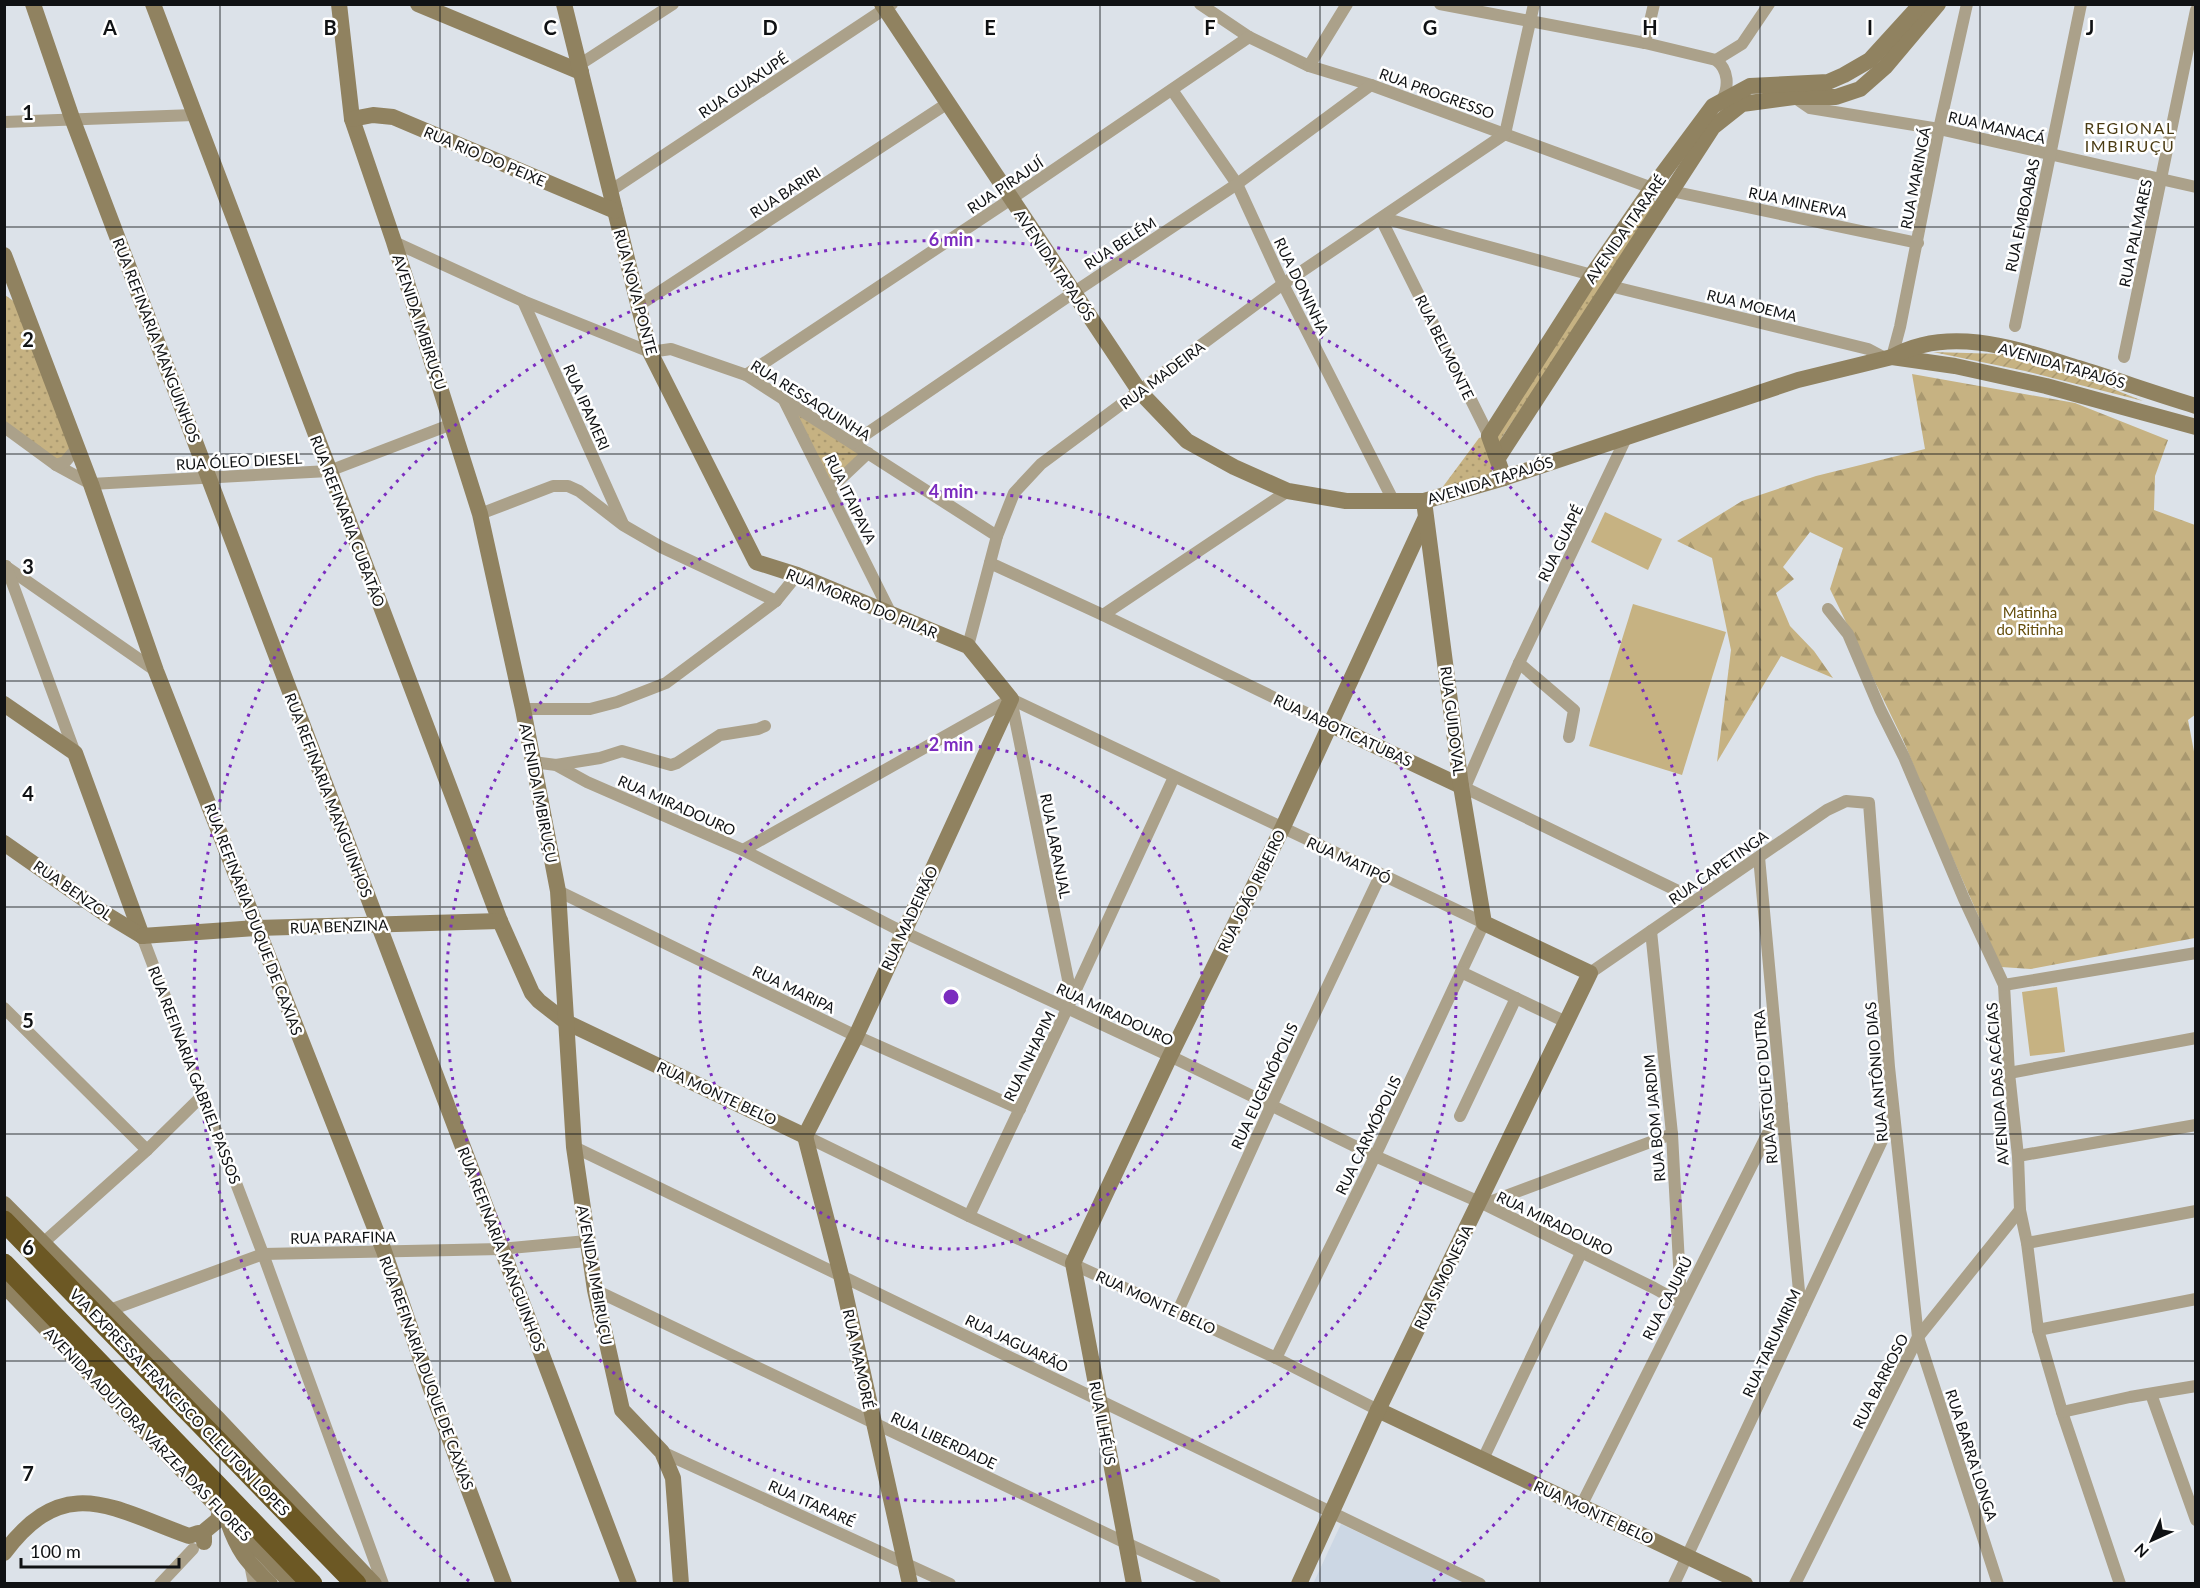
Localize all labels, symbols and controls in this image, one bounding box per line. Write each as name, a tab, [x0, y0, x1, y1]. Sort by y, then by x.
text: A	[102, 15, 117, 39]
text: B	[323, 15, 337, 39]
text: C	[543, 15, 557, 39]
text: D	[762, 15, 778, 39]
text: E	[984, 15, 996, 39]
text: F	[1204, 15, 1216, 39]
text: G	[1423, 15, 1437, 39]
text: H	[1642, 15, 1658, 39]
text: I	[1867, 15, 1873, 39]
text: J	[2086, 15, 2094, 39]
street label: RUA GUAXUPÉ	[695, 48, 791, 122]
street label: RUA PROGRESSO	[1377, 64, 1497, 122]
text: 1	[22, 100, 34, 124]
street label: RUA MANACÁ	[1947, 107, 2048, 147]
district label: REGIONAL IMBIRUÇU	[2084, 118, 2176, 155]
street label: RUA RIO DO PEIXE	[421, 122, 549, 190]
street label: RUA MARINGÁ	[1896, 125, 1934, 231]
street label: RUA PIRAJUÍ	[964, 153, 1047, 217]
street label: RUA EMBOABAS	[2001, 157, 2043, 273]
street label: RUA BARIRI	[746, 163, 824, 221]
street label: AVENIDA ITARARÉ	[1581, 171, 1669, 287]
street label: RUA PALMARES	[2115, 177, 2155, 289]
street label: RUA MINERVA	[1747, 183, 1850, 221]
street label: AVENIDA TAPAJÓS	[1011, 206, 1099, 324]
street label: RUA BELÉM	[1081, 213, 1159, 273]
street label: RUA NOVA PONTE	[611, 227, 661, 357]
text: 6 min	[929, 228, 973, 250]
street label: RUA REFINARIA MANGUINHOS	[110, 235, 204, 445]
street label: RUA DONINHA	[1271, 235, 1334, 338]
street label: AVENIDA IMBIRUÇU	[390, 252, 450, 392]
street label: RUA MOEMA	[1705, 285, 1800, 325]
street label: RUA BELMONTE	[1412, 292, 1478, 402]
text: 2	[22, 327, 34, 351]
street label: RUA MADEIRA	[1116, 337, 1209, 413]
street label: AVENIDA TAPAJÓS	[1997, 338, 2127, 392]
street label: RUA RESSAQUINHA	[748, 356, 875, 445]
street label: RUA IPAMERI	[560, 361, 614, 453]
street label: RUA REFINARIA CUBATÃO	[307, 433, 389, 609]
street label: RUA ÓLEO DIESEL	[175, 449, 303, 473]
street label: RUA ITAIPAVA	[822, 451, 881, 547]
street label: AVENIDA TAPAJÓS	[1425, 452, 1555, 508]
text: 4 min	[929, 480, 973, 502]
street label: RUA GUAPÉ	[1534, 502, 1586, 584]
text: 3	[22, 554, 34, 578]
street label: RUA MORRO DO PILAR	[784, 564, 941, 642]
park label: Matinha do Ritinha	[1996, 603, 2064, 638]
street label: RUA GUIDOVAL	[1437, 665, 1469, 777]
street label: RUA REFINARIA MANGUINHOS	[282, 690, 376, 900]
street label: RUA JABOTICATUBAS	[1271, 690, 1415, 770]
street label: AVENIDA IMBIRUÇU	[517, 722, 561, 864]
text: 2 min	[929, 733, 973, 755]
street label: RUA MIRADOURO	[615, 771, 739, 839]
text: 4	[22, 781, 34, 805]
street label: RUA LARANJAL	[1037, 792, 1075, 900]
street label: RUA REFINARIA DUQUE DE CAXIAS	[201, 800, 307, 1038]
street label: RUA CAPETINGA	[1665, 826, 1772, 908]
street label: RUA JOÃO RIBEIRO	[1213, 827, 1289, 955]
street label: RUA MATIPÓ	[1304, 833, 1394, 887]
street label: RUA BENZOL	[30, 856, 116, 924]
street label: RUA MADEIRÃO	[877, 863, 941, 973]
street label: RUA BENZINA	[290, 915, 389, 937]
street label: RUA MARIPA	[750, 961, 839, 1017]
street label: RUA REFINARIA GABRIEL PASSOS	[145, 963, 245, 1187]
street label: RUA MIRADOURO	[1054, 979, 1176, 1049]
centre of rings	[941, 987, 961, 1007]
street label: RUA ANTÔNIO DIAS	[1861, 1001, 1891, 1143]
street label: AVENIDA DAS ACÁCIAS	[1982, 1002, 2012, 1166]
text: 5	[22, 1008, 34, 1032]
street label: RUA INHAPIM	[999, 1008, 1059, 1104]
street label: RUA ASTOLFO DUTRA	[1749, 1008, 1781, 1165]
street label: RUA EUGENÓPOLIS	[1227, 1020, 1301, 1152]
street label: RUA BOM JARDIM	[1639, 1053, 1669, 1183]
street label: RUA MONTE BELO	[654, 1057, 780, 1129]
street label: RUA CARMÓPOLIS	[1331, 1073, 1405, 1197]
street label: RUA REFINARIA MANGUINHOS	[455, 1144, 549, 1354]
street label: RUA MIRADOURO	[1494, 1187, 1616, 1259]
street label: AVENIDA IMBIRUÇU	[574, 1204, 616, 1346]
street label: RUA SIMONESIA	[1410, 1221, 1477, 1332]
street label: RUA PARAFINA	[290, 1227, 397, 1247]
text: 6	[22, 1235, 34, 1259]
street label: RUA CAJURÚ	[1638, 1253, 1696, 1343]
street label: RUA REFINARIA DUQUE DE CAXIAS	[376, 1254, 478, 1492]
street label: RUA MONTE BELO	[1093, 1266, 1219, 1338]
street label: VIA EXPRESSA FRANCISCO CLEUTON LOPES	[66, 1285, 294, 1519]
street label: RUA TARUMIRIM	[1738, 1286, 1804, 1400]
street label: RUA MAMORÉ	[840, 1307, 878, 1411]
street label: RUA JAGUARÃO	[963, 1310, 1071, 1376]
street label: AVENIDA ADUTORA VÁRZEA DAS FLORES	[41, 1323, 255, 1545]
street label: RUA BARROSO	[1848, 1331, 1912, 1431]
street label: RUA ILHÉUS	[1086, 1380, 1120, 1466]
street label: RUA BARRA LONGA	[1942, 1387, 2002, 1524]
street label: RUA LIBERDADE	[888, 1408, 1000, 1472]
text: 7	[22, 1461, 34, 1485]
street label: RUA ITARARÉ	[766, 1476, 858, 1530]
street label: RUA MONTE BELO	[1531, 1476, 1657, 1548]
north arrow	[2122, 1510, 2182, 1570]
scale bar	[21, 1531, 178, 1569]
text: 100 m	[30, 1540, 81, 1562]
text: N	[2130, 1540, 2152, 1562]

